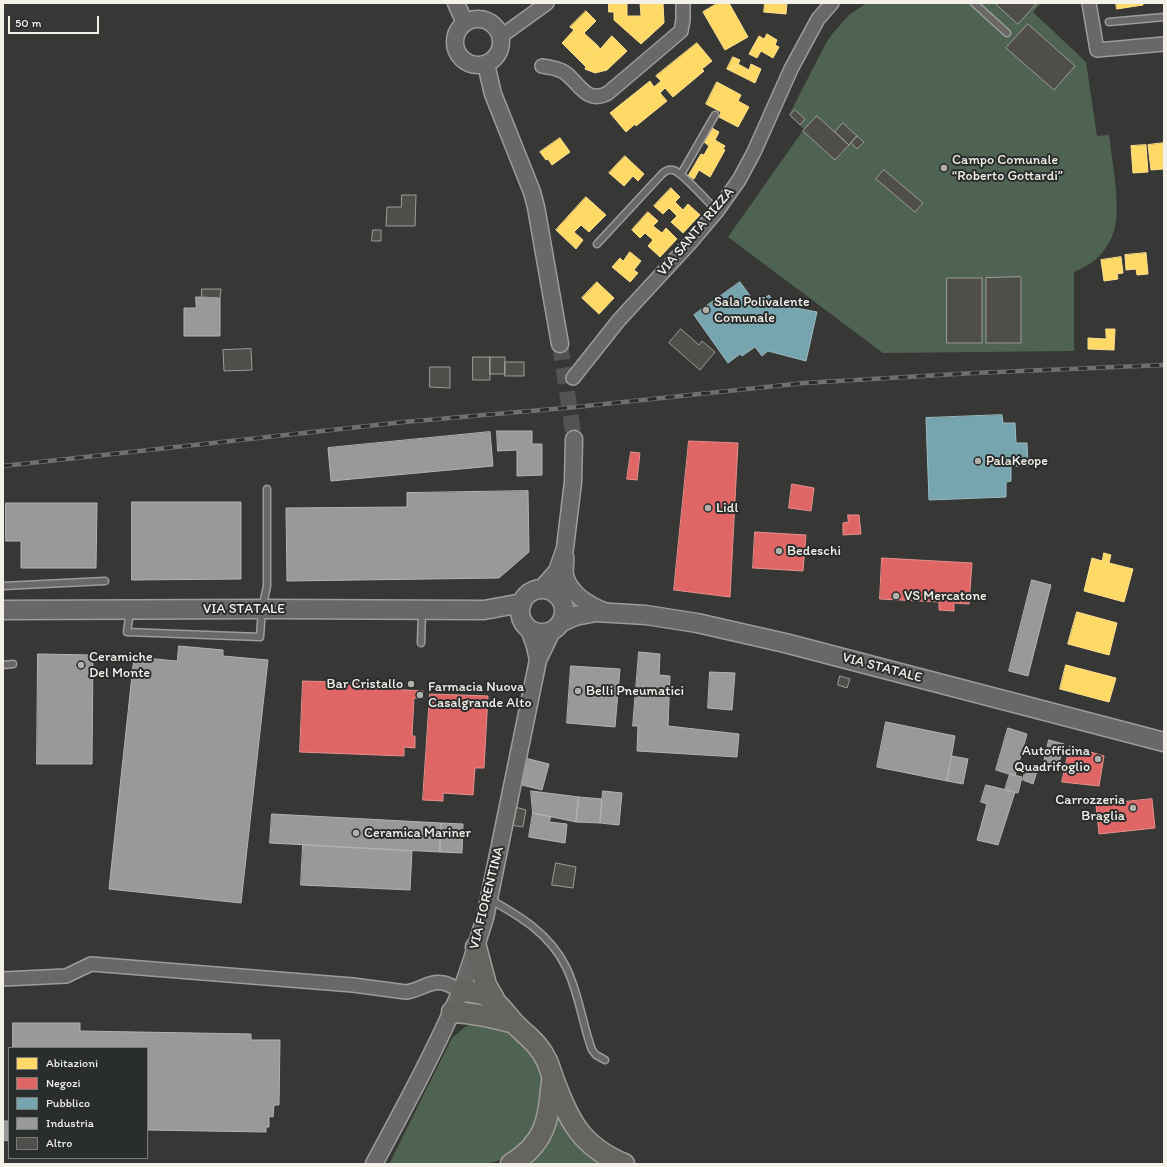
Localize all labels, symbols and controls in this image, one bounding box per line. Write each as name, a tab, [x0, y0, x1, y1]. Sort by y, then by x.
scale bar	[10, 8, 101, 34]
text: 50 m	[15, 16, 41, 30]
place label: Campo Comunale “Roberto Gottardi”	[952, 152, 1063, 184]
marker: Campo Comunale “Roberto Gottardi”	[939, 163, 949, 173]
street label: VIA SANTA RIZZA	[654, 184, 738, 280]
place label: Sala Polivalente Comunale	[714, 294, 810, 326]
marker: Sala Polivalente Comunale	[701, 305, 711, 315]
place label: PalaKeope	[986, 453, 1048, 469]
marker: PalaKeope	[973, 456, 983, 466]
place label: Lidl	[716, 500, 738, 516]
marker: Lidl	[703, 503, 713, 513]
place label: Bedeschi	[787, 543, 841, 559]
marker: Bedeschi	[774, 546, 784, 556]
place label: VS Mercatone	[904, 588, 987, 604]
marker: VS Mercatone	[891, 591, 901, 601]
street label: VIA STATALE	[203, 601, 285, 617]
place label: Ceramiche Del Monte	[89, 649, 153, 682]
street label: VIA STATALE	[840, 649, 924, 687]
marker: Ceramiche Del Monte	[76, 660, 86, 670]
place label: Bar Cristallo	[327, 676, 403, 692]
marker: Bar Cristallo	[406, 679, 416, 689]
place label: Farmacia Nuova Casalgrande Alto	[428, 679, 532, 712]
place label: Belli Pneumatici	[586, 683, 684, 699]
marker: Belli Pneumatici	[573, 686, 583, 696]
marker: Farmacia Nuova Casalgrande Alto	[415, 690, 425, 700]
place label: Autofficina Quadrifoglio	[1014, 743, 1090, 776]
marker: Autofficina Quadrifoglio	[1093, 754, 1103, 764]
place label: Carrozzeria Braglia	[1055, 792, 1125, 824]
marker: Carrozzeria Braglia	[1128, 803, 1138, 813]
place label: Ceramica Mariner	[364, 825, 471, 841]
marker: Ceramica Mariner	[351, 828, 361, 838]
street label: VIA FIORENTINA	[466, 845, 508, 951]
legend	[8, 1047, 148, 1159]
text: Abitazioni	[46, 1056, 98, 1070]
text: Negozi	[46, 1076, 81, 1090]
text: Pubblico	[46, 1096, 90, 1110]
text: Industria	[46, 1116, 94, 1130]
text: Altro	[46, 1136, 72, 1150]

